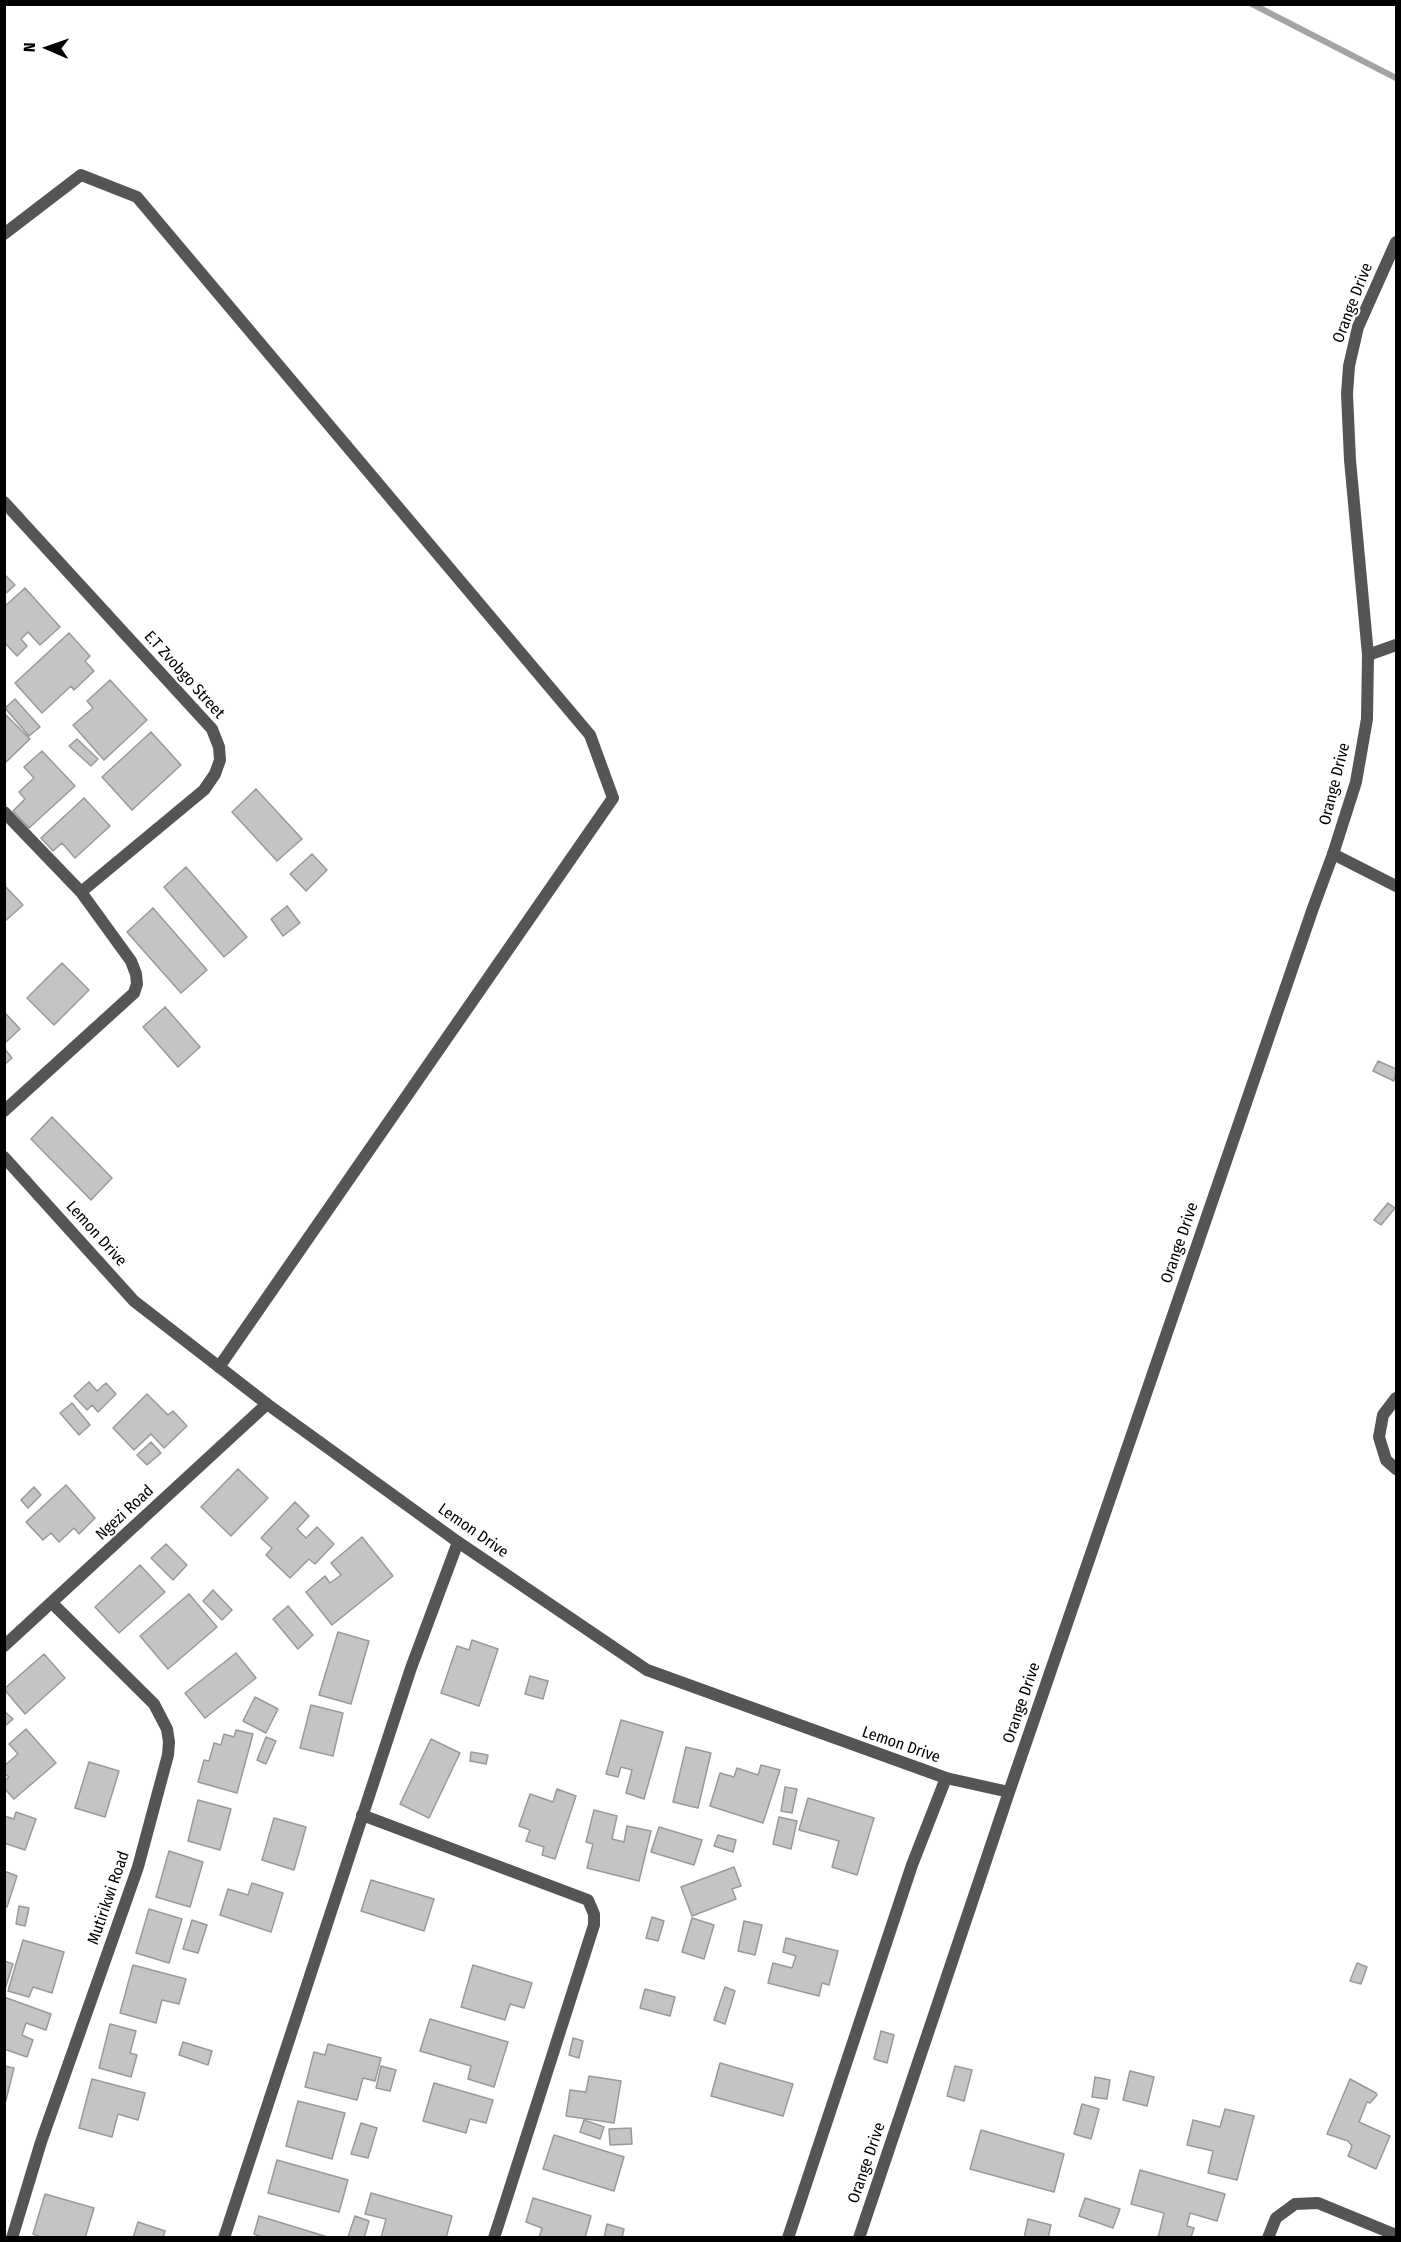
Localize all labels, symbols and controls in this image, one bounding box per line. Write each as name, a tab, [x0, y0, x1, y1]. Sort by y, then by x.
north arrow	[18, 18, 78, 78]
text: N	[20, 42, 39, 52]
street label: Orange Drive	[1329, 260, 1377, 346]
street label: E.T Zvobgo Street	[140, 627, 228, 723]
street label: Orange Drive	[1315, 741, 1355, 827]
street label: Lemon Drive	[62, 1197, 130, 1271]
street label: Orange Drive	[1157, 1200, 1203, 1286]
street label: Ngezi Road	[92, 1481, 158, 1545]
street label: Lemon Drive	[434, 1500, 512, 1562]
street label: Orange Drive	[999, 1660, 1045, 1746]
street label: Lemon Drive	[859, 1723, 943, 1767]
street label: Mutirikwi Road	[84, 1849, 134, 1947]
street label: Orange Drive	[844, 2120, 890, 2206]

